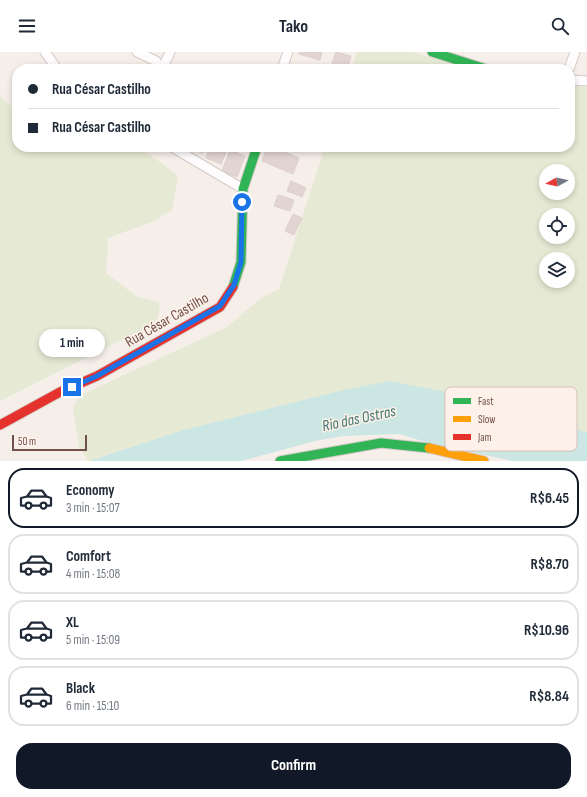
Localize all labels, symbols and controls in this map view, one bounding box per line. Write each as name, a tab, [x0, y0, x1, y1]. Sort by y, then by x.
icon: menu	[16, 15, 38, 37]
icon: search	[549, 15, 571, 37]
text: Tako	[279, 16, 308, 37]
text: Rua César Castilho	[52, 80, 151, 99]
text: Rua César Castilho	[52, 118, 151, 137]
north arrow	[539, 164, 575, 200]
map controls	[539, 164, 575, 288]
route start	[233, 193, 251, 211]
button: locate	[539, 208, 575, 244]
button: layers	[539, 252, 575, 288]
street label: Rua César Castilho	[122, 288, 212, 352]
callout: 1 min	[39, 329, 105, 357]
text: 1 min	[60, 335, 84, 351]
route end	[63, 378, 81, 396]
legend	[445, 387, 577, 451]
text: Fast	[478, 395, 494, 408]
water label: Rio das Ostras	[320, 402, 398, 436]
text: Slow	[478, 413, 495, 426]
text: Jam	[477, 431, 492, 444]
scale bar	[12, 433, 87, 452]
text: 50 m	[18, 435, 36, 448]
icon: car	[18, 480, 54, 516]
text: Economy	[66, 481, 115, 500]
text: R$6.45	[530, 489, 569, 508]
text: 3 min · 15:07	[66, 500, 120, 516]
icon: car	[18, 546, 54, 582]
text: Comfort	[66, 547, 111, 566]
text: R$8.70	[530, 555, 569, 574]
text: 4 min · 15:08	[66, 566, 120, 582]
icon: car	[18, 612, 54, 648]
text: XL	[66, 613, 79, 632]
text: R$10.96	[524, 621, 569, 640]
text: 5 min · 15:09	[66, 632, 120, 648]
icon: car	[18, 678, 54, 714]
text: Black	[66, 679, 95, 698]
text: R$8.84	[529, 687, 569, 706]
text: 6 min · 15:10	[66, 698, 119, 714]
button: Confirm	[16, 743, 571, 789]

